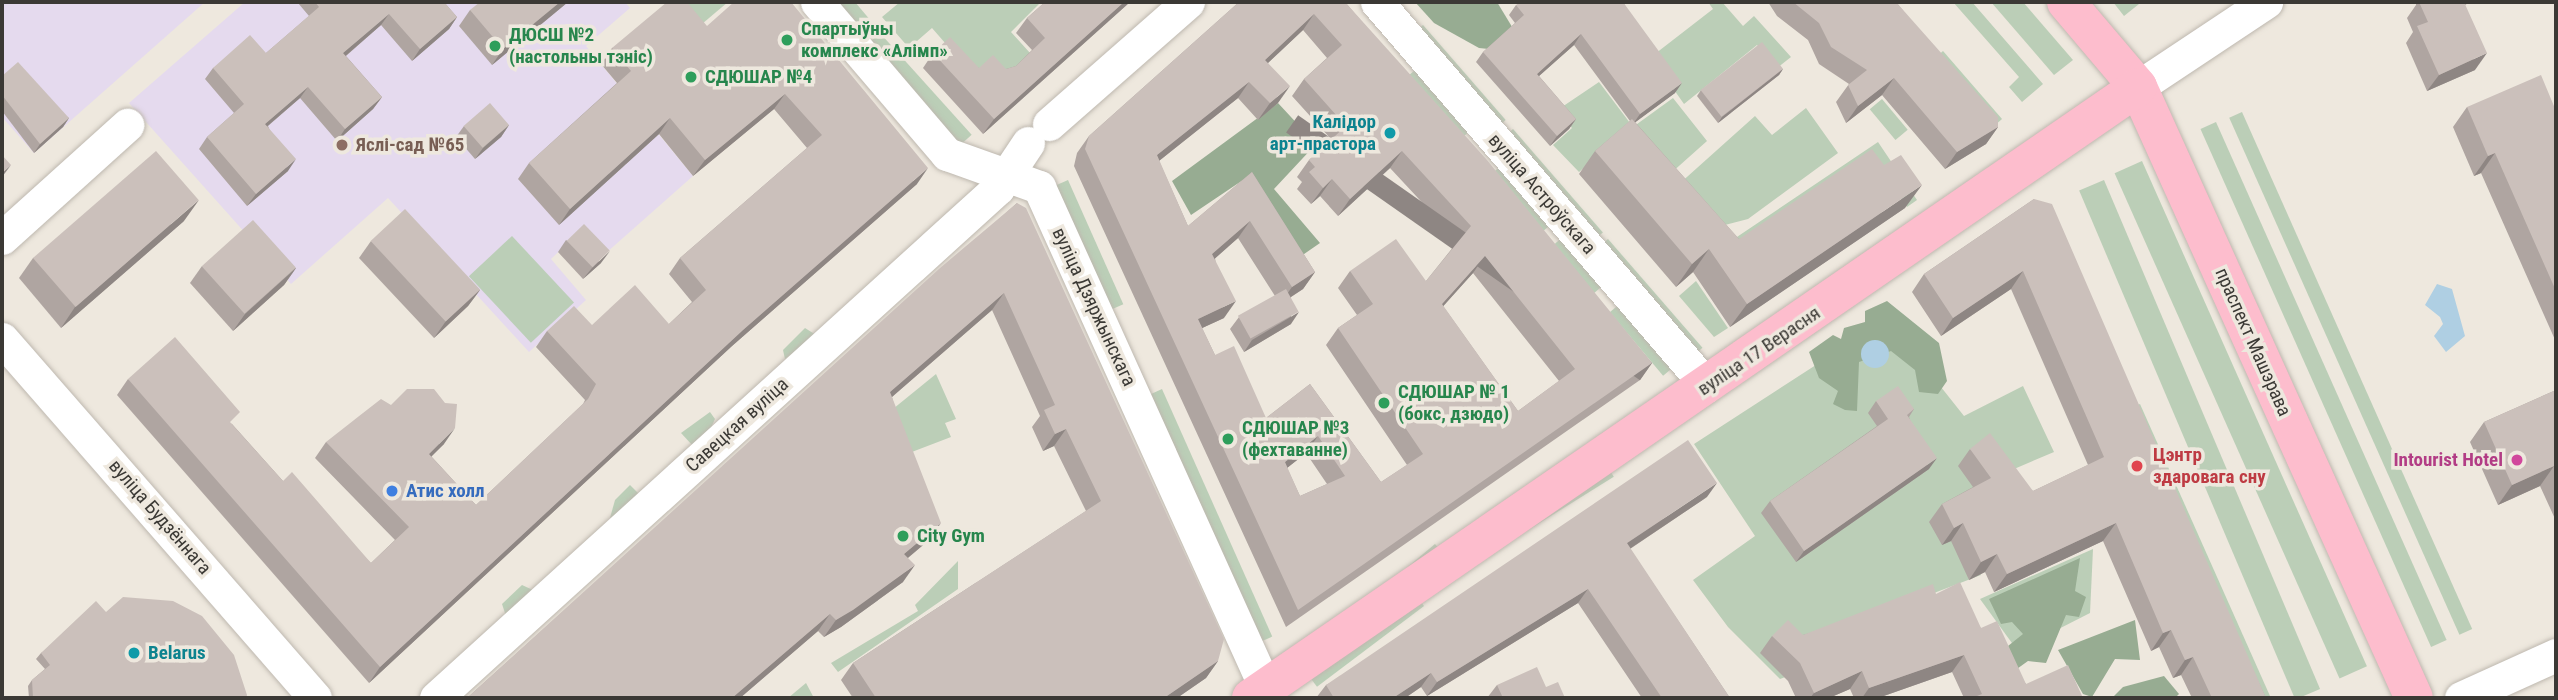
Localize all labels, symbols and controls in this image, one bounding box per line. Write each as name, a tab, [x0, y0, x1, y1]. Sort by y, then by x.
place label: Спартыўны комплекс «Алімп»	[801, 18, 948, 62]
place label: ДЮСШ №2 (настольны тэніс)	[509, 24, 653, 68]
marker: Спартыўны комплекс «Алімп»	[779, 32, 795, 48]
marker: ДЮСШ №2 (настольны тэніс)	[487, 38, 503, 54]
place label: СДЮШАР №4	[705, 66, 812, 88]
marker: СДЮШАР №4	[683, 69, 699, 85]
place label: Калідор арт-прастора	[1270, 111, 1376, 155]
marker: Калідор арт-прастора	[1382, 125, 1398, 141]
street label: вуліца Астроўскага	[1484, 129, 1600, 259]
place label: Яслі-сад №65	[356, 134, 464, 156]
marker: Яслі-сад №65	[334, 137, 350, 153]
street label: вуліца Дзяржынскага	[1047, 224, 1141, 390]
street label: праспект Машэрава	[2210, 264, 2296, 420]
street label: вуліца 17 Верасня	[1693, 302, 1825, 400]
street label: Савецкая вуліца	[681, 373, 793, 477]
place label: СДЮШАР № 1 (бокс, дзюдо)	[1398, 381, 1510, 425]
marker: СДЮШАР № 1 (бокс, дзюдо)	[1376, 395, 1392, 411]
place label: СДЮШАР №3 (фехтаванне)	[1242, 417, 1349, 461]
marker: СДЮШАР №3 (фехтаванне)	[1220, 431, 1236, 447]
place label: Цэнтр здаровага сну	[2153, 444, 2266, 488]
place label: Intourist Hotel	[2393, 449, 2503, 471]
marker: Intourist Hotel	[2509, 452, 2525, 468]
street label: вуліца Будзённага	[104, 455, 216, 579]
marker: Цэнтр здаровага сну	[2127, 456, 2147, 476]
place label: Атис холл	[406, 480, 485, 502]
marker: Атис холл	[384, 483, 400, 499]
place label: City Gym	[917, 525, 985, 547]
marker: City Gym	[895, 528, 911, 544]
place label: Belarus	[148, 642, 206, 664]
marker: Belarus	[126, 645, 142, 661]

